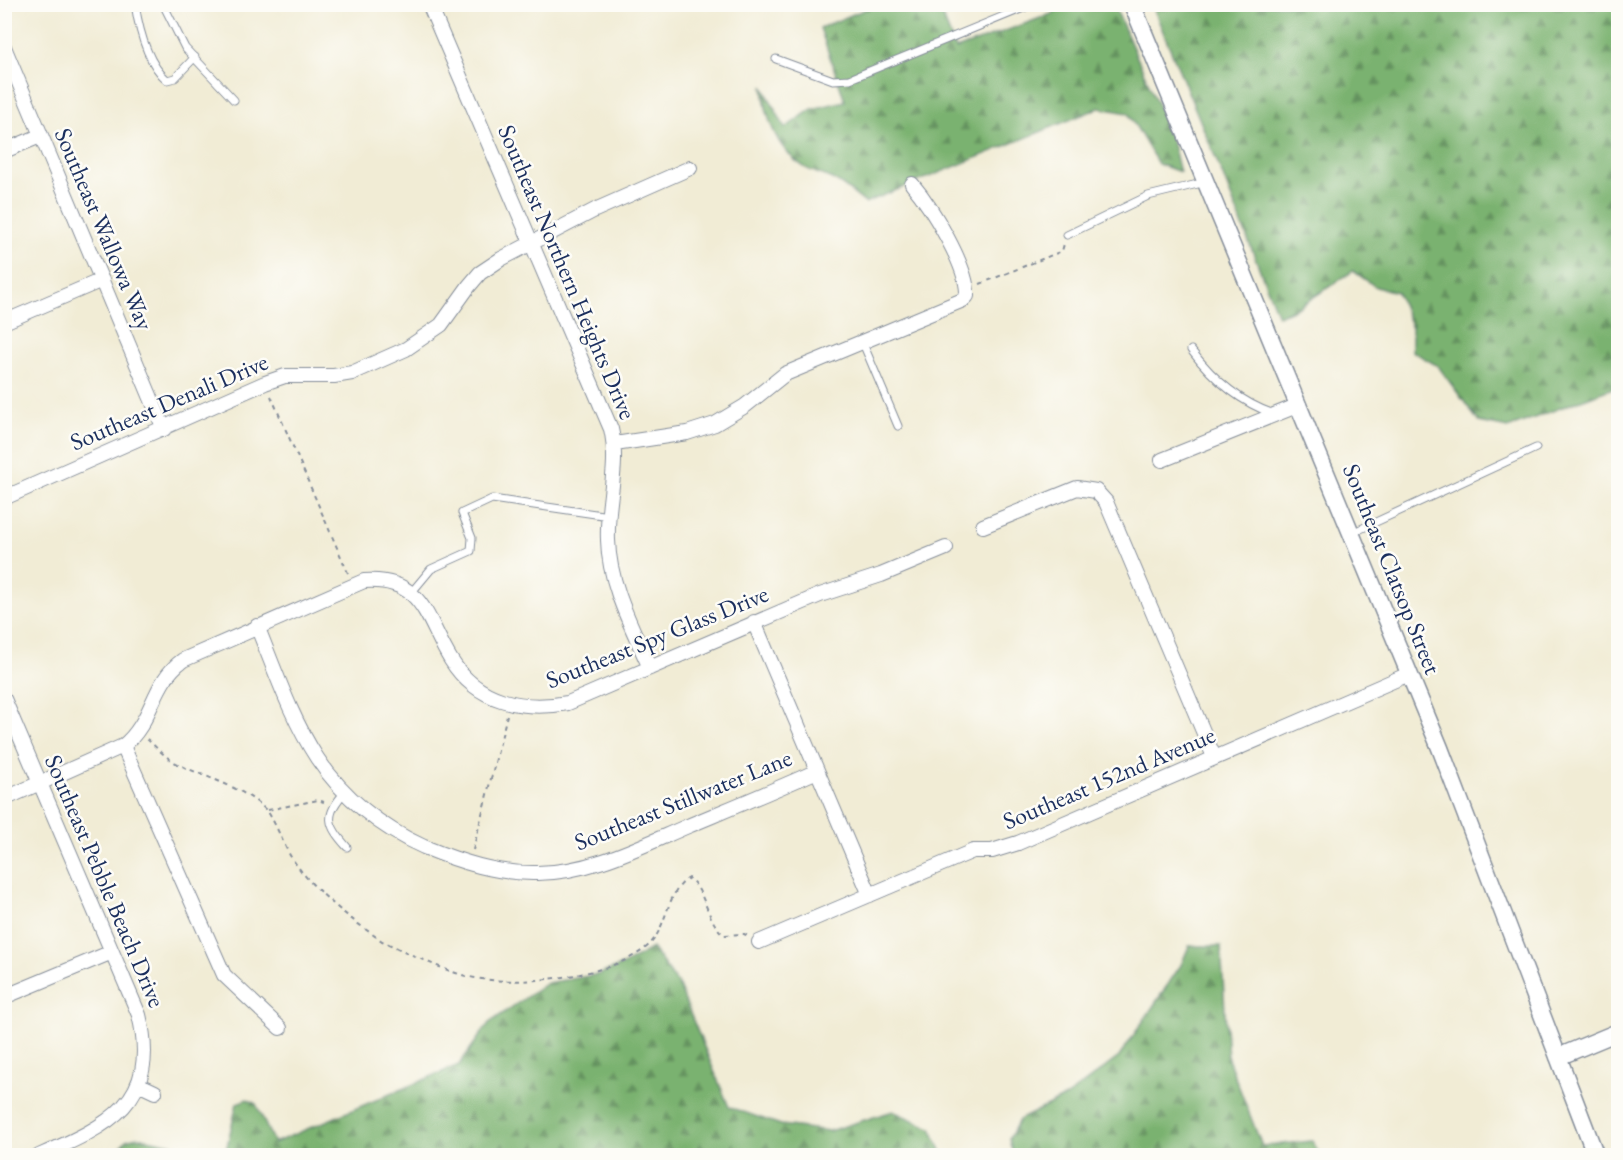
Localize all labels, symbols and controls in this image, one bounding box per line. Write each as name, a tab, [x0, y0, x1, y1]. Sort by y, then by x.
street label: Southeast Northern Heights Drive	[491, 120, 644, 424]
street label: Southeast Wallowa Way	[48, 123, 161, 335]
street label: Southeast Denali Drive	[65, 346, 272, 457]
street label: Southeast Clatsop Street	[1336, 459, 1449, 679]
street label: Southeast Spy Glass Drive	[541, 578, 773, 695]
street label: Southeast 152nd Avenue	[998, 719, 1220, 836]
street label: Southeast Stillwater Lane	[570, 742, 796, 857]
street label: Southeast Pebble Beach Drive	[38, 750, 173, 1012]

